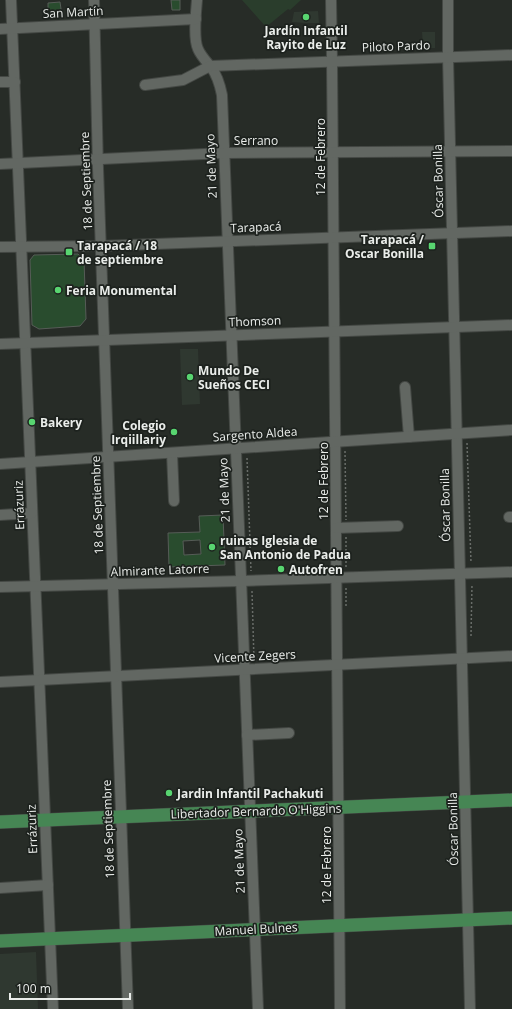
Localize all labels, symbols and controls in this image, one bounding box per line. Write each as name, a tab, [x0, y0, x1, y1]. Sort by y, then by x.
street label: San Martín	[42, 2, 104, 22]
marker: Jardín Infantil Rayito de Luz	[301, 12, 311, 22]
place label: Jardín Infantil Rayito de Luz	[263, 22, 348, 53]
street label: Piloto Pardo	[361, 36, 431, 56]
street label: 12 de Febrero	[312, 118, 329, 196]
street label: 18 de Septiembre	[76, 131, 96, 231]
street label: Serrano	[234, 132, 278, 149]
street label: 21 de Mayo	[201, 133, 221, 199]
street label: Óscar Bonilla	[429, 144, 447, 218]
street label: Tarapacá	[230, 218, 282, 236]
place label: Tarapacá / Oscar Bonilla	[345, 231, 424, 262]
place label: Tarapacá / 18 de septiembre	[77, 237, 163, 268]
marker: Tarapacá / Oscar Bonilla	[427, 241, 437, 251]
marker: Tarapacá / 18 de septiembre	[64, 247, 74, 257]
place label: Feria Monumental	[66, 282, 177, 299]
marker: Feria Monumental	[53, 285, 63, 295]
street label: Thomson	[228, 312, 282, 330]
place label: Mundo De Sueños CECI	[198, 362, 270, 393]
marker: Mundo De Sueños CECI	[185, 372, 195, 382]
place label: Bakery	[40, 414, 82, 431]
marker: Bakery	[27, 417, 37, 427]
place label: Colegio Irqiillariy	[111, 417, 166, 448]
street label: Sargento Aldea	[212, 423, 298, 445]
marker: Colegio Irqiillariy	[169, 427, 179, 437]
street label: 12 de Febrero	[315, 442, 332, 520]
street label: 18 de Septiembre	[87, 455, 107, 555]
street label: 21 de Mayo	[214, 457, 234, 523]
street label: Óscar Bonilla	[436, 468, 454, 542]
street label: Errázuriz	[10, 479, 28, 530]
place label: ruinas Iglesia de San Antonio de Padua	[220, 532, 351, 563]
marker: ruinas Iglesia de San Antonio de Padua	[207, 542, 217, 552]
street label: Almirante Latorre	[110, 560, 210, 580]
place label: Autofren	[289, 561, 343, 578]
marker: Autofren	[276, 564, 286, 574]
street label: Vicente Zegers	[214, 645, 296, 667]
street label: 18 de Septiembre	[98, 779, 118, 879]
place label: Jardin Infantil Pachakuti	[176, 785, 324, 802]
marker: Jardin Infantil Pachakuti	[164, 788, 174, 798]
street label: Óscar Bonilla	[444, 792, 462, 866]
street label: Libertador Bernardo O'Higgins	[170, 800, 342, 822]
street label: Errázuriz	[23, 803, 41, 854]
street label: 12 de Febrero	[318, 826, 335, 904]
street label: 21 de Mayo	[229, 828, 249, 894]
street label: Manuel Bulnes	[214, 918, 298, 940]
scale bar	[10, 975, 130, 1001]
text: 100 m	[16, 980, 51, 997]

